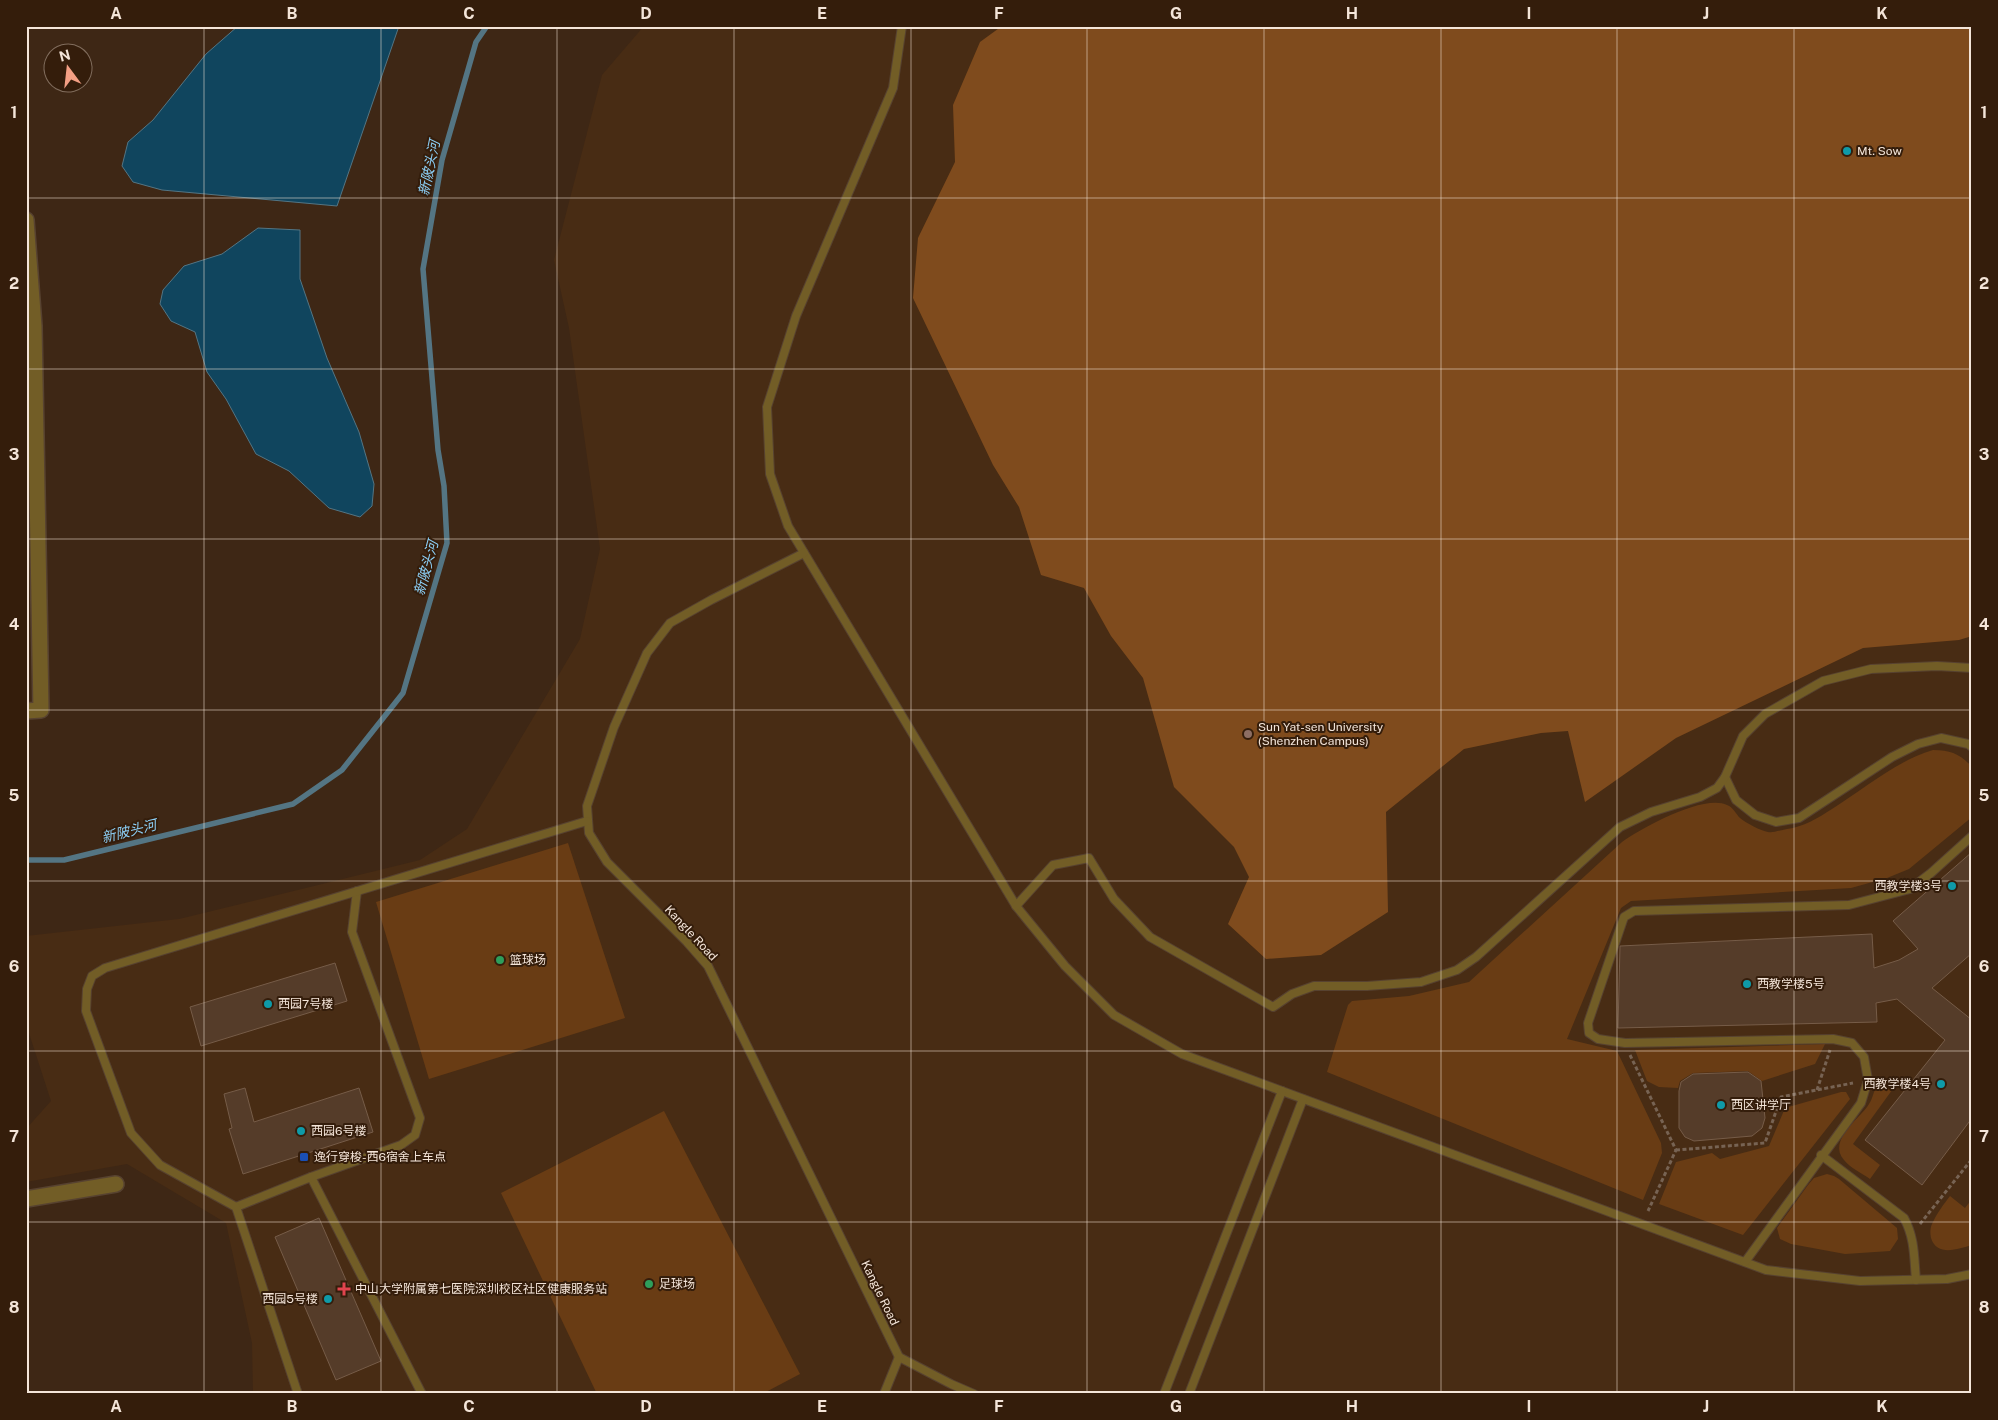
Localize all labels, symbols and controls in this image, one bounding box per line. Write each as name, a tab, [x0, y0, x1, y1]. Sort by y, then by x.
text: A	[110, 4, 122, 23]
text: B	[287, 4, 298, 23]
text: C	[463, 4, 475, 23]
text: D	[640, 4, 652, 23]
text: E	[817, 4, 827, 23]
text: F	[994, 4, 1004, 23]
text: G	[1170, 4, 1182, 23]
text: H	[1346, 4, 1358, 23]
text: I	[1527, 4, 1531, 23]
text: J	[1703, 4, 1709, 23]
text: K	[1876, 4, 1888, 23]
north arrow	[42, 42, 92, 92]
text: N	[57, 46, 72, 65]
text: 1	[11, 103, 17, 122]
text: 1	[1981, 103, 1987, 122]
water label: 新陂头河	[415, 136, 443, 197]
place label: Mt. Sow	[1857, 144, 1903, 158]
marker: Mt. Sow	[1841, 145, 1853, 157]
text: 2	[9, 274, 19, 293]
text: 2	[1979, 274, 1989, 293]
text: 3	[9, 445, 19, 464]
text: 3	[1979, 445, 1989, 464]
water label: 新陂头河	[411, 536, 442, 597]
text: 4	[9, 615, 20, 634]
text: 4	[1979, 615, 1990, 634]
place label: Sun Yat-sen University (Shenzhen Campus)	[1258, 720, 1384, 748]
marker: Sun Yat-sen University (Shenzhen Campus)	[1242, 728, 1254, 740]
text: 5	[9, 786, 20, 805]
text: 5	[1979, 786, 1990, 805]
water label: 新陂头河	[100, 816, 161, 846]
place label: 西教学楼3号	[1874, 879, 1942, 893]
marker: 西教学楼3号	[1946, 880, 1958, 892]
street label: Kangle Road	[662, 902, 720, 964]
place label: 篮球场	[510, 953, 546, 967]
marker: 篮球场	[494, 954, 506, 966]
text: 6	[9, 957, 19, 976]
text: 6	[1979, 957, 1989, 976]
place label: 西教学楼5号	[1757, 977, 1825, 991]
marker: 西教学楼5号	[1741, 978, 1753, 990]
place label: 西园7号楼	[278, 997, 333, 1011]
marker: 西园7号楼	[262, 998, 274, 1010]
place label: 西教学楼4号	[1863, 1077, 1931, 1091]
marker: 西教学楼4号	[1935, 1078, 1947, 1090]
place label: 西区讲学厅	[1731, 1098, 1791, 1112]
marker: 西区讲学厅	[1715, 1099, 1727, 1111]
place label: 西园6号楼	[311, 1124, 366, 1138]
marker: 西园6号楼	[295, 1125, 307, 1137]
text: 7	[9, 1127, 19, 1146]
text: 7	[1979, 1127, 1989, 1146]
place label: 逸行穿梭-西6宿舍上车点	[314, 1150, 446, 1164]
marker: 逸行穿梭-西6宿舍上车点	[298, 1151, 310, 1163]
street label: Kangle Road	[858, 1258, 902, 1328]
place label: 足球场	[659, 1277, 695, 1291]
marker: 足球场	[643, 1278, 655, 1290]
marker: 中山大学附属第七医院深圳校区社区健康服务站	[337, 1282, 351, 1296]
place label: 中山大学附属第七医院深圳校区社区健康服务站	[355, 1282, 607, 1296]
place label: 西园5号楼	[262, 1292, 318, 1306]
marker: 西园5号楼	[322, 1293, 334, 1305]
text: 8	[9, 1298, 20, 1317]
text: 8	[1979, 1298, 1990, 1317]
text: A	[110, 1397, 122, 1416]
text: B	[287, 1397, 298, 1416]
text: C	[463, 1397, 475, 1416]
text: D	[640, 1397, 652, 1416]
text: E	[817, 1397, 827, 1416]
text: F	[994, 1397, 1004, 1416]
text: G	[1170, 1397, 1182, 1416]
text: H	[1346, 1397, 1358, 1416]
text: I	[1527, 1397, 1531, 1416]
text: J	[1703, 1397, 1709, 1416]
text: K	[1876, 1397, 1888, 1416]

